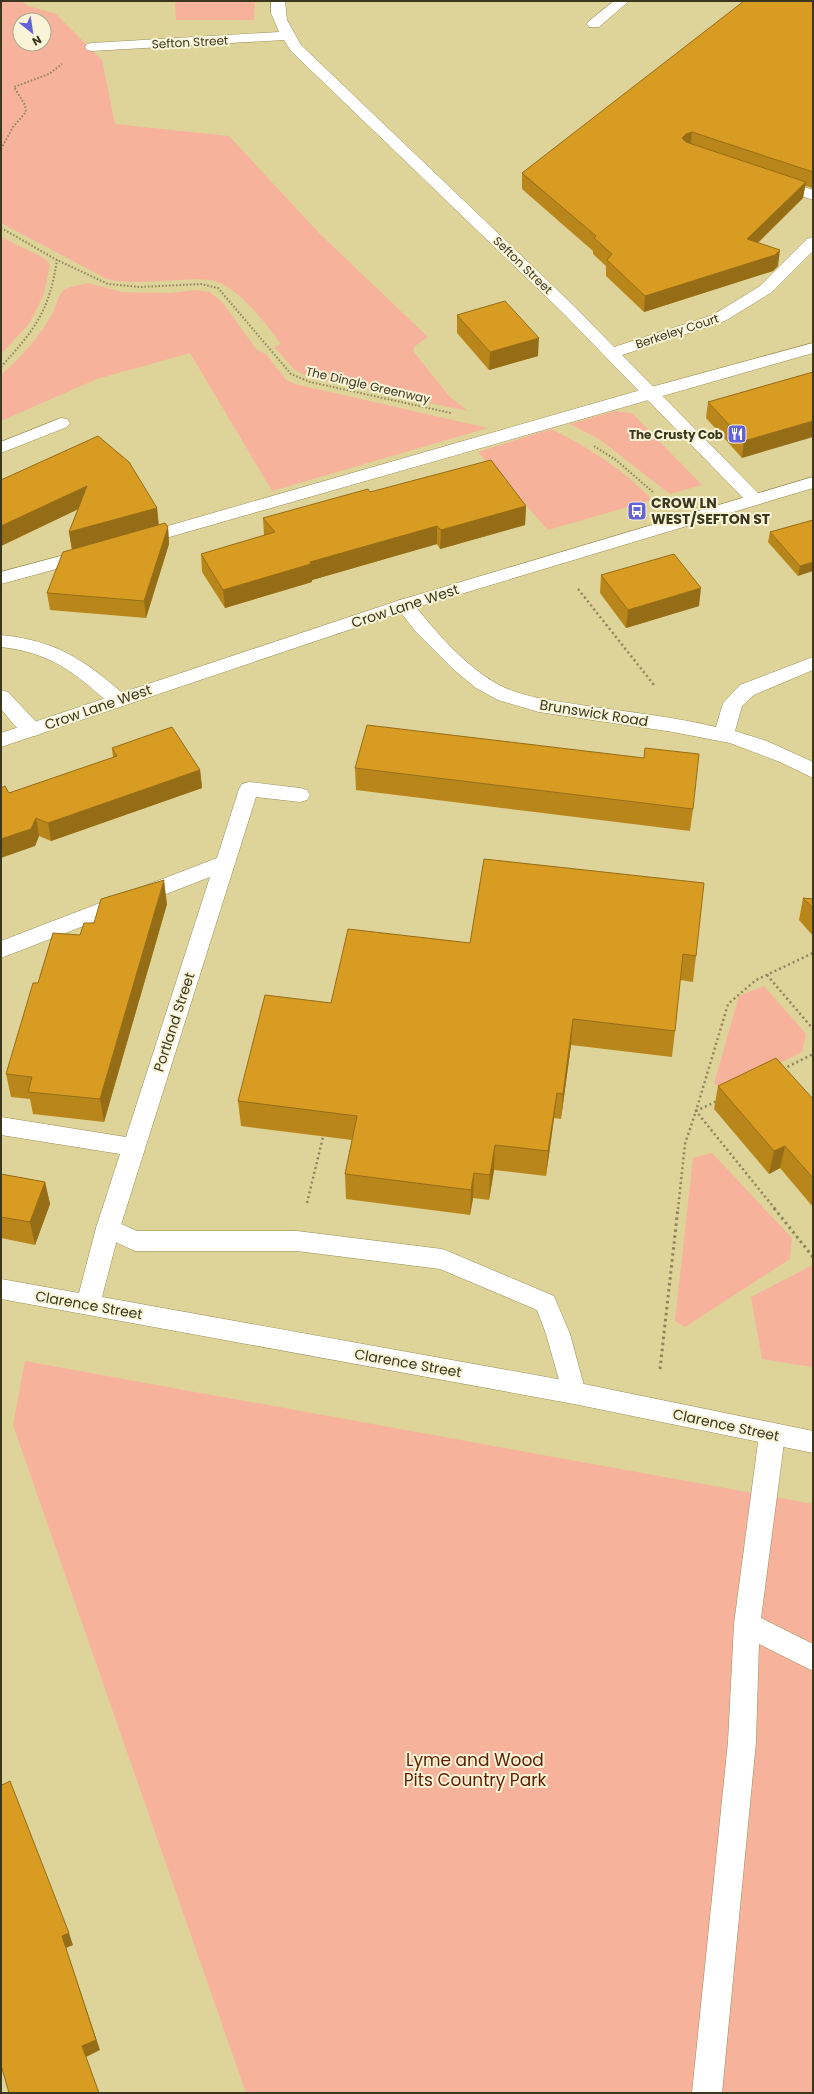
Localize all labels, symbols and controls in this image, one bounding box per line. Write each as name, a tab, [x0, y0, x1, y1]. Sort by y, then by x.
north arrow	[12, 12, 52, 52]
text: N	[29, 32, 45, 50]
street label: Sefton Street	[151, 32, 229, 52]
street label: Sefton Street	[490, 232, 556, 298]
street label: Berkeley Court	[633, 310, 721, 352]
street label: The Dingle Greenway	[304, 362, 432, 408]
restaurant icon: The Crusty Cob	[726, 423, 748, 445]
place label: The Crusty Cob	[629, 426, 723, 443]
place label: CROW LN WEST/SEFTON ST	[651, 493, 770, 529]
bus stop icon: CROW LN WEST/SEFTON ST	[626, 500, 648, 522]
street label: Crow Lane West	[349, 579, 461, 633]
street label: Crow Lane West	[42, 679, 154, 735]
street label: Brunswick Road	[538, 695, 650, 731]
street label: Portland Street	[149, 970, 199, 1074]
street label: Clarence Street	[34, 1286, 144, 1324]
street label: Clarence Street	[353, 1344, 463, 1382]
street label: Clarence Street	[671, 1404, 781, 1446]
park label: Lyme and Wood Pits Country Park	[404, 1748, 546, 1792]

